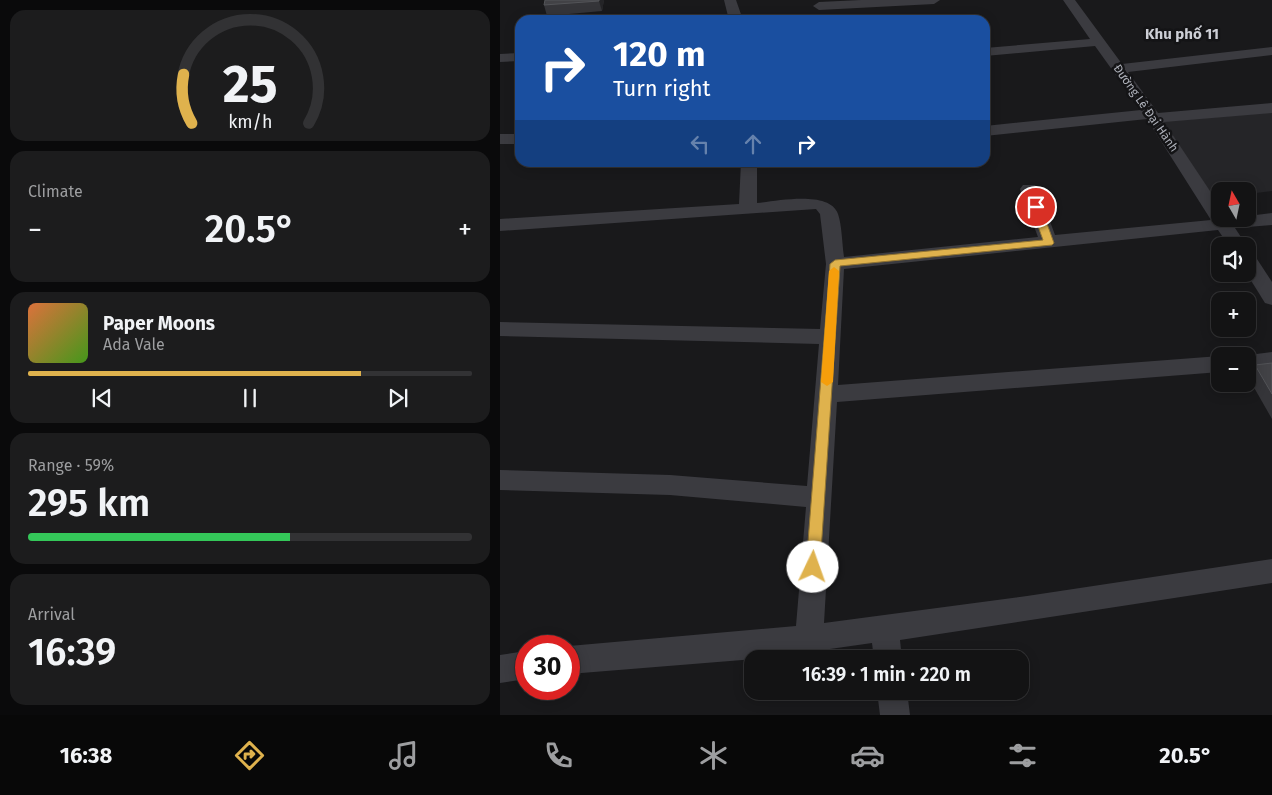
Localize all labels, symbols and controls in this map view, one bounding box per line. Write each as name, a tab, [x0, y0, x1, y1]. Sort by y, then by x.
district label: Khu phố 11	[1145, 24, 1219, 43]
text: 120 m	[613, 33, 706, 75]
icon: right	[530, 35, 595, 100]
text: 25	[223, 53, 277, 116]
street label: Đường Lê Đại Hành	[1111, 62, 1181, 154]
text: Turn right	[613, 75, 710, 102]
text: km/h	[228, 111, 272, 133]
icon: left	[686, 130, 714, 158]
icon: ahead	[739, 130, 767, 158]
icon: right	[792, 130, 820, 158]
text: Climate	[28, 182, 83, 201]
north arrow	[1211, 182, 1256, 228]
map controls	[1211, 182, 1256, 392]
pin	[1015, 186, 1057, 228]
icon: arrive	[1022, 193, 1050, 221]
text: 20.5°	[205, 206, 295, 252]
text: −	[28, 213, 42, 246]
text: +	[458, 213, 472, 246]
button: sound	[1211, 237, 1256, 282]
button: +	[1211, 292, 1256, 337]
text: Paper Moons	[103, 312, 215, 335]
text: Ada Vale	[103, 335, 165, 354]
button: −	[1211, 347, 1256, 392]
icon: previous	[88, 384, 116, 412]
icon: pause	[236, 384, 264, 412]
icon: next	[384, 384, 412, 412]
text: Range · 59%	[28, 456, 114, 475]
text: 295 km	[28, 480, 150, 526]
position arrow	[786, 540, 838, 592]
text: Arrival	[28, 605, 75, 624]
text: 16:39	[28, 629, 116, 675]
speed limit sign: 30	[515, 635, 580, 700]
text: 16:39 · 1 min · 220 m	[802, 663, 971, 686]
icon: directions	[232, 738, 267, 773]
icon: music	[386, 738, 421, 773]
icon: phone	[541, 738, 576, 773]
icon: climate	[696, 738, 731, 773]
icon: car	[850, 738, 885, 773]
icon: filters	[1005, 738, 1040, 773]
text: 16:38	[60, 742, 112, 769]
text: 20.5°	[1159, 742, 1212, 769]

